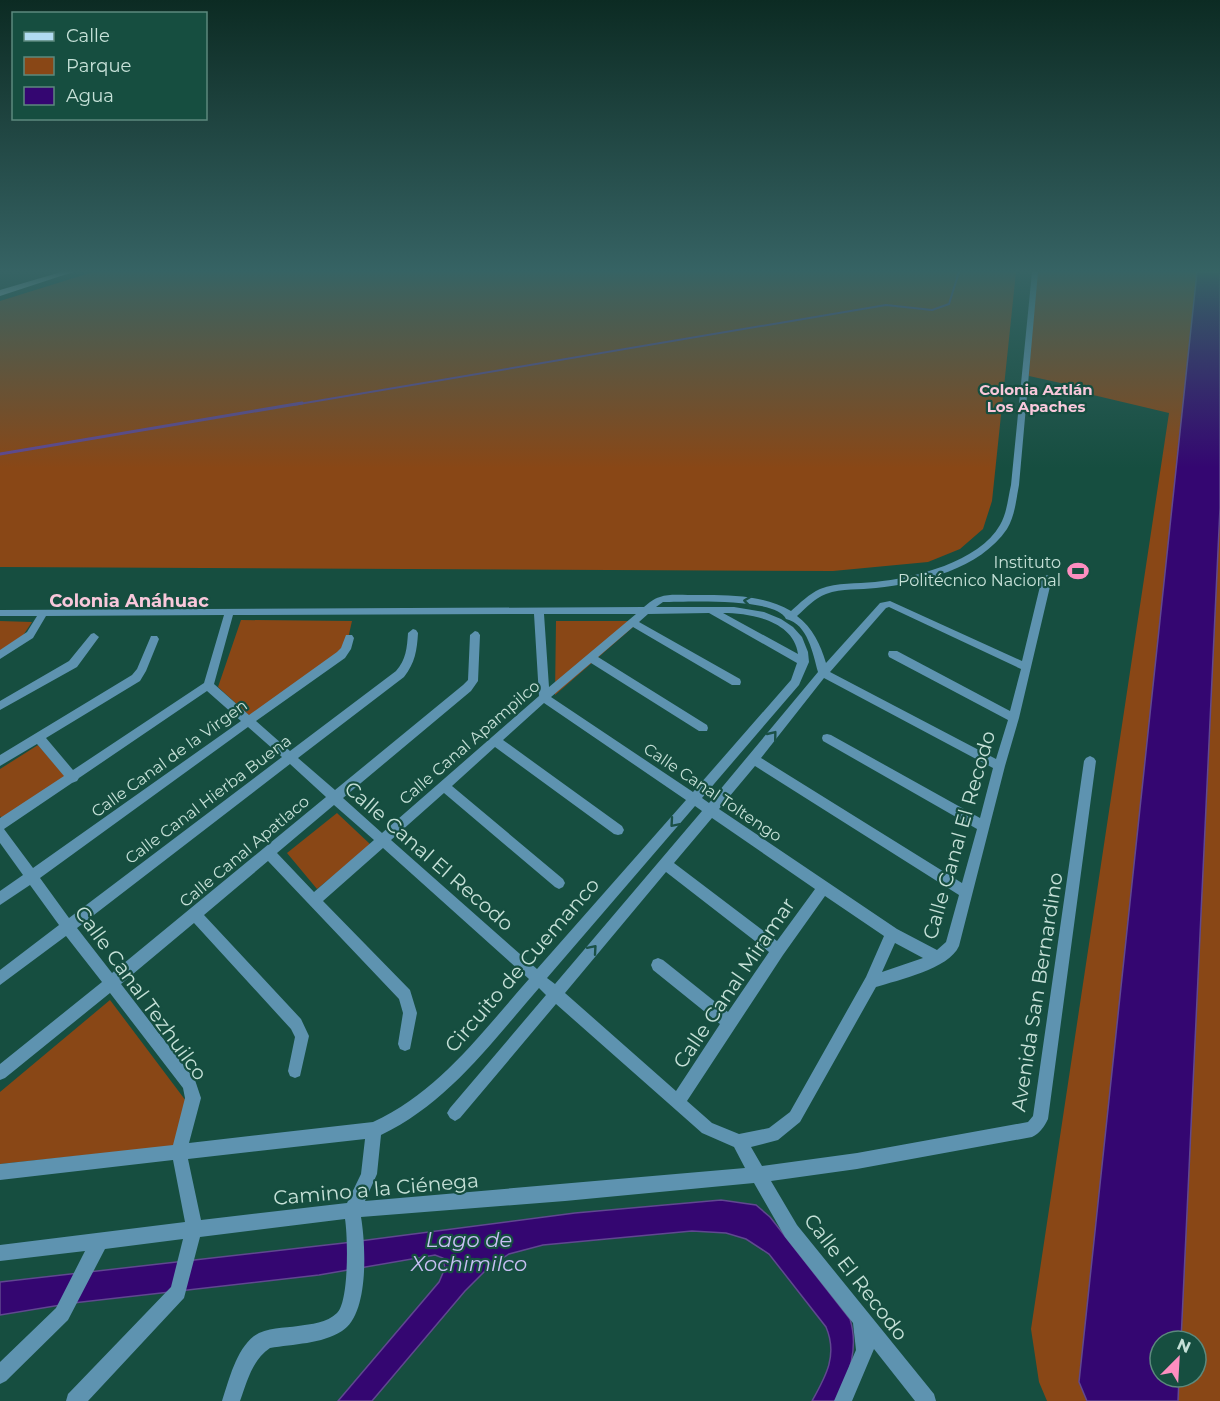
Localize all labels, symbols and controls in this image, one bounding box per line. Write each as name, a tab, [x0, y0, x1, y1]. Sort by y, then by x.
legend	[12, 12, 207, 120]
text: Calle	[66, 25, 110, 47]
text: Parque	[66, 55, 132, 77]
text: Agua	[66, 85, 114, 107]
district label: Colonia Aztlán Los Apaches	[979, 380, 1093, 416]
place label: Instituto Politécnico Nacional	[898, 553, 1061, 590]
sports icon: Instituto Politécnico Nacional	[1066, 559, 1090, 583]
district label: Colonia Anáhuac	[49, 590, 209, 612]
one-way arrow	[743, 595, 753, 607]
street label: Calle Canal Apampilco	[395, 676, 543, 808]
street label: Calle Canal de la Virgen	[88, 695, 251, 821]
street label: Calle Canal El Recodo	[918, 728, 1000, 942]
street label: Calle Canal Hierba Buena	[122, 731, 295, 868]
one-way arrow	[766, 731, 777, 742]
street label: Calle Canal Toltengo	[640, 739, 785, 846]
street label: Calle Canal El Recodo	[340, 776, 518, 936]
street label: Calle Canal Apatlaco	[176, 792, 313, 911]
one-way arrow	[670, 816, 681, 827]
street label: Avenida San Bernardino	[1006, 871, 1068, 1113]
street label: Circuito de Cuemanco	[440, 873, 604, 1057]
street label: Calle Canal Miramar	[668, 893, 800, 1073]
street label: Calle Canal Tezhuilco	[70, 901, 212, 1085]
one-way arrow	[586, 945, 597, 955]
street label: Camino a la Ciénega	[272, 1168, 480, 1210]
street label: Calle El Recodo	[799, 1209, 913, 1345]
water label: Lago de Xochimilco	[410, 1227, 527, 1276]
north arrow	[1148, 1329, 1208, 1389]
text: N	[1174, 1334, 1194, 1357]

